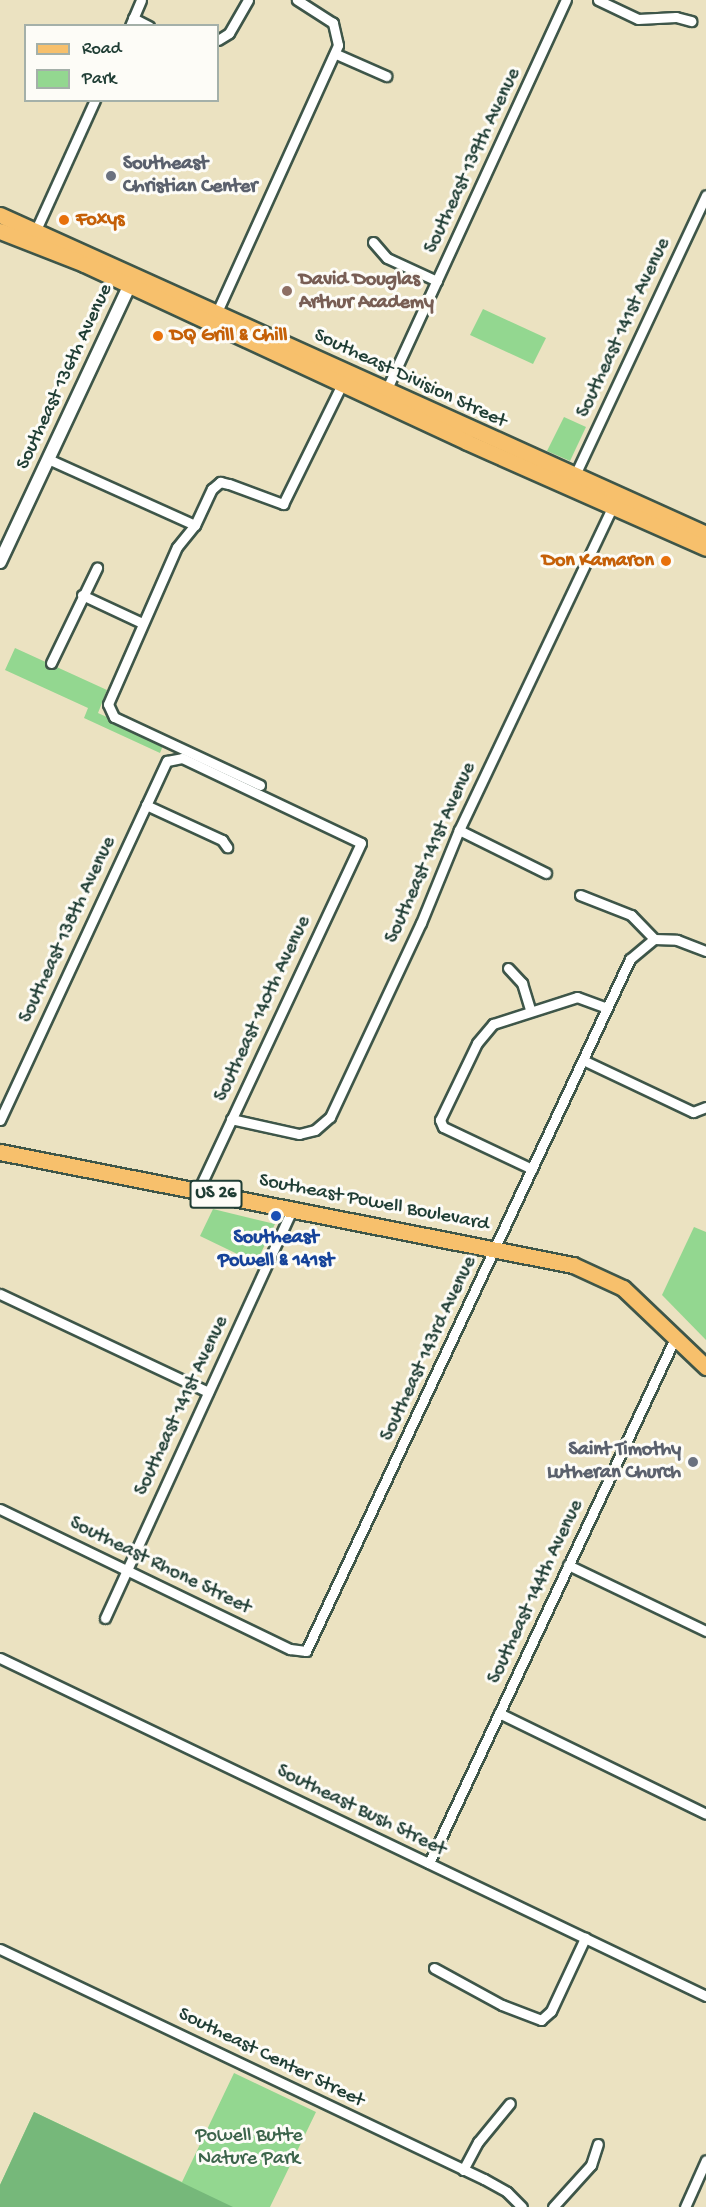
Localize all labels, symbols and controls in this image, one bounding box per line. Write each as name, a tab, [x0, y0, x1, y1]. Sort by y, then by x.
legend	[24, 24, 219, 102]
text: Road	[82, 39, 121, 60]
street label: Southeast 139th Avenue	[419, 64, 527, 258]
text: Park	[82, 69, 116, 90]
place label: Southeast Christian Center	[123, 152, 257, 199]
marker: Southeast Christian Center	[104, 169, 118, 183]
place label: Foxys	[76, 208, 124, 232]
marker: Foxys	[57, 213, 71, 227]
street label: Southeast 141st Avenue	[572, 234, 676, 422]
place label: David Douglas Arthur Academy	[299, 268, 434, 315]
street label: Southeast 136th Avenue	[11, 280, 119, 474]
marker: David Douglas Arthur Academy	[280, 284, 294, 298]
place label: DQ Grill & Chill	[170, 324, 287, 348]
street label: Southeast Division Street	[310, 324, 510, 434]
marker: DQ Grill & Chill	[151, 329, 165, 343]
place label: Don Kamaron	[542, 549, 654, 573]
marker: Don Kamaron	[659, 554, 673, 568]
street label: Southeast 141st Avenue	[380, 759, 482, 947]
street label: Southeast 138th Avenue	[14, 833, 122, 1027]
street label: Southeast 140th Avenue	[209, 912, 317, 1106]
street label: Southeast Powell Boulevard	[257, 1169, 491, 1237]
road number: US 26	[189, 1179, 243, 1209]
marker: Southeast Powell & 141st	[269, 1209, 283, 1223]
place label: Southeast Powell & 141st	[218, 1226, 334, 1273]
street label: Southeast 143rd Avenue	[376, 1253, 482, 1445]
street label: Southeast 141st Avenue	[130, 1312, 234, 1500]
place label: Saint Timothy Lutheran Church	[547, 1438, 681, 1485]
marker: Saint Timothy Lutheran Church	[686, 1455, 700, 1469]
street label: Southeast 144th Avenue	[483, 1496, 589, 1688]
street label: Southeast Rhone Street	[65, 1512, 255, 1620]
street label: Southeast Bush Street	[272, 1760, 450, 1862]
street label: Southeast Center Street	[174, 2003, 368, 2113]
park label: Powell Butte Nature Park	[195, 2124, 303, 2171]

